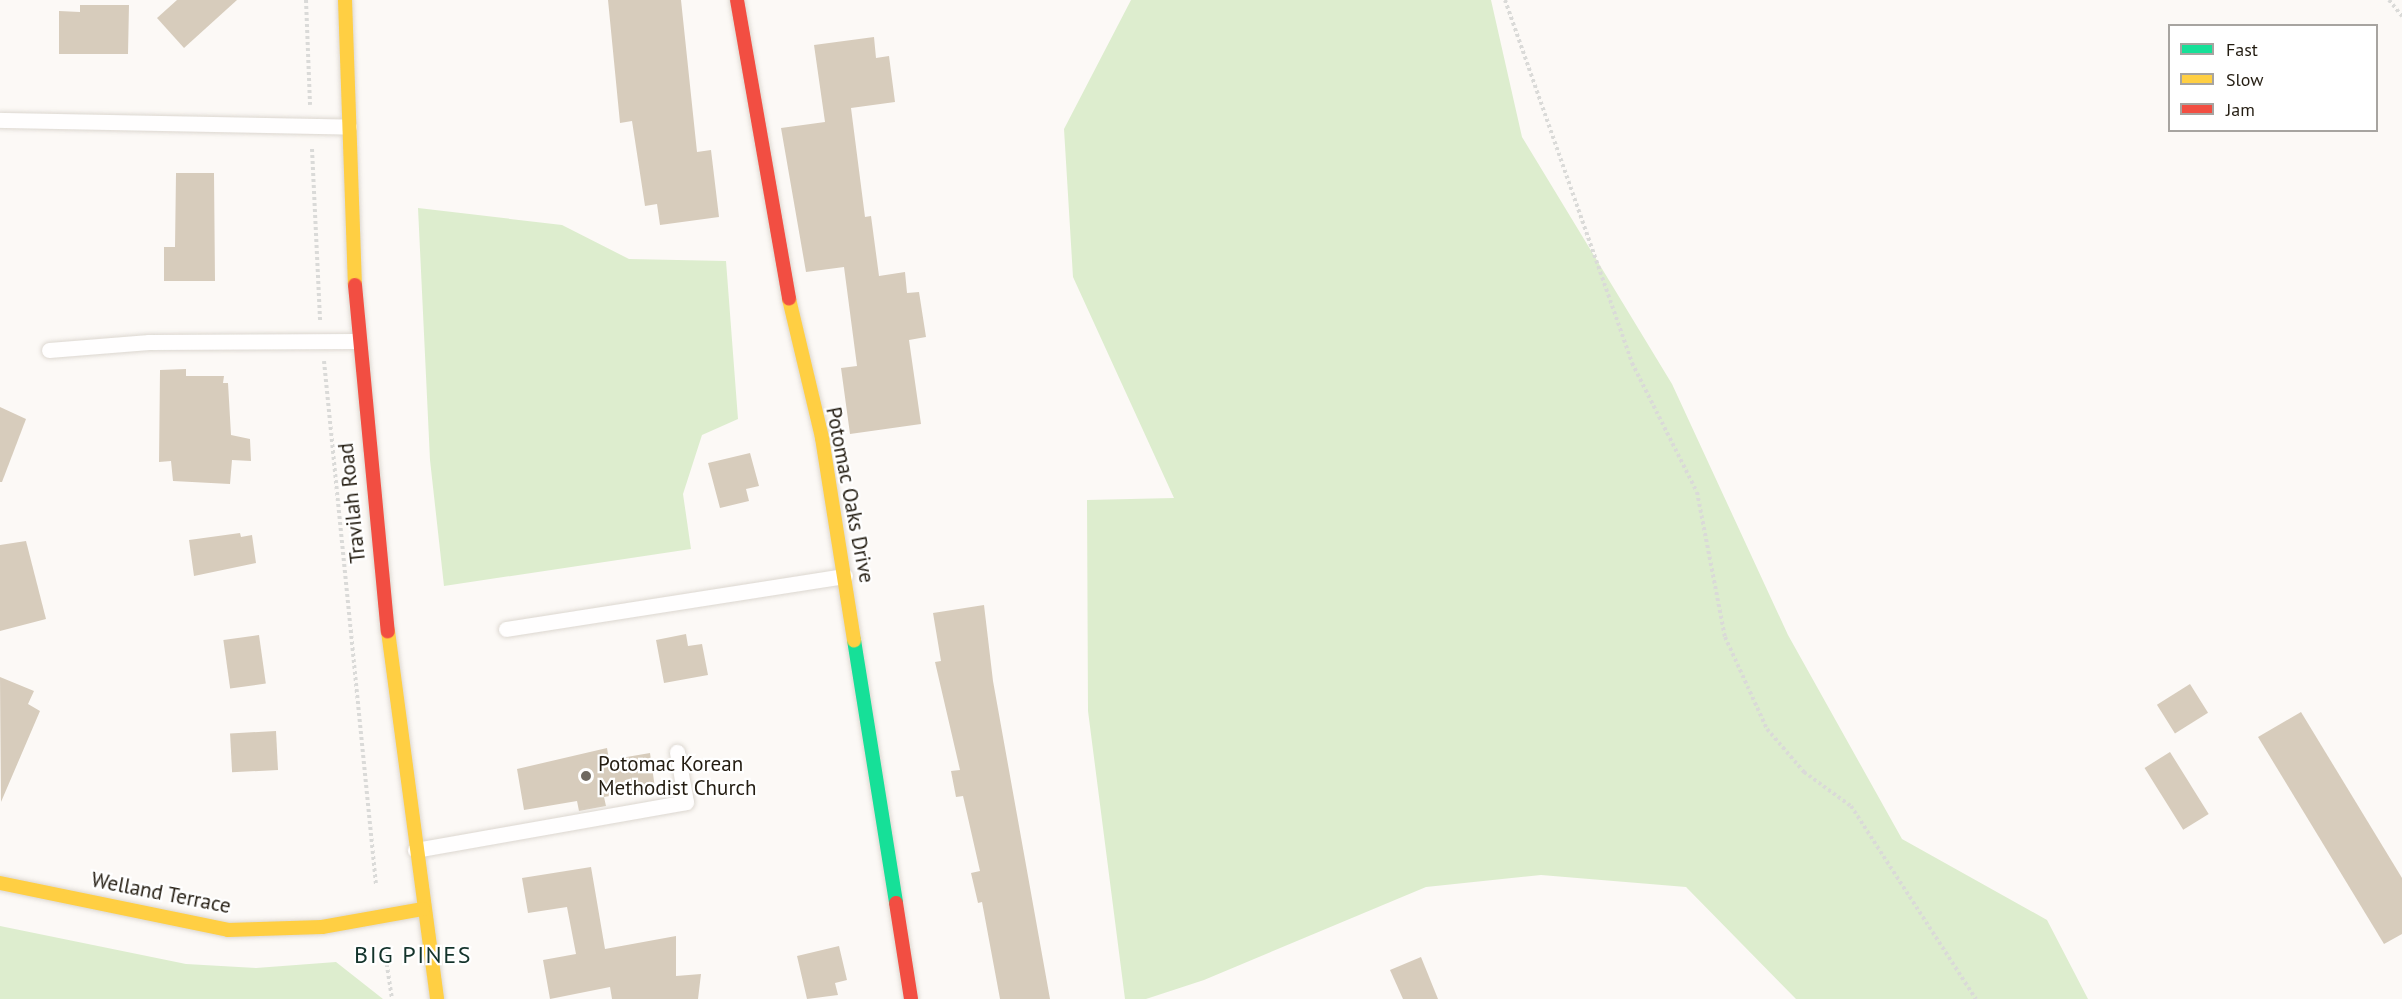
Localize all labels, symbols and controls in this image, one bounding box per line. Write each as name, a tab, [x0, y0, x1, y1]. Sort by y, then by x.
legend	[2168, 24, 2378, 132]
text: Fast	[2226, 38, 2258, 61]
text: Slow	[2226, 68, 2264, 91]
text: Jam	[2226, 98, 2255, 121]
street label: Potomac Oaks Drive	[821, 405, 879, 585]
street label: Travilah Road	[333, 442, 371, 564]
place label: Potomac Korean Methodist Church	[598, 751, 757, 801]
marker: Potomac Korean Methodist Church	[579, 769, 593, 783]
street label: Welland Terrace	[89, 867, 233, 919]
district label: BIG PINES	[354, 941, 472, 969]

